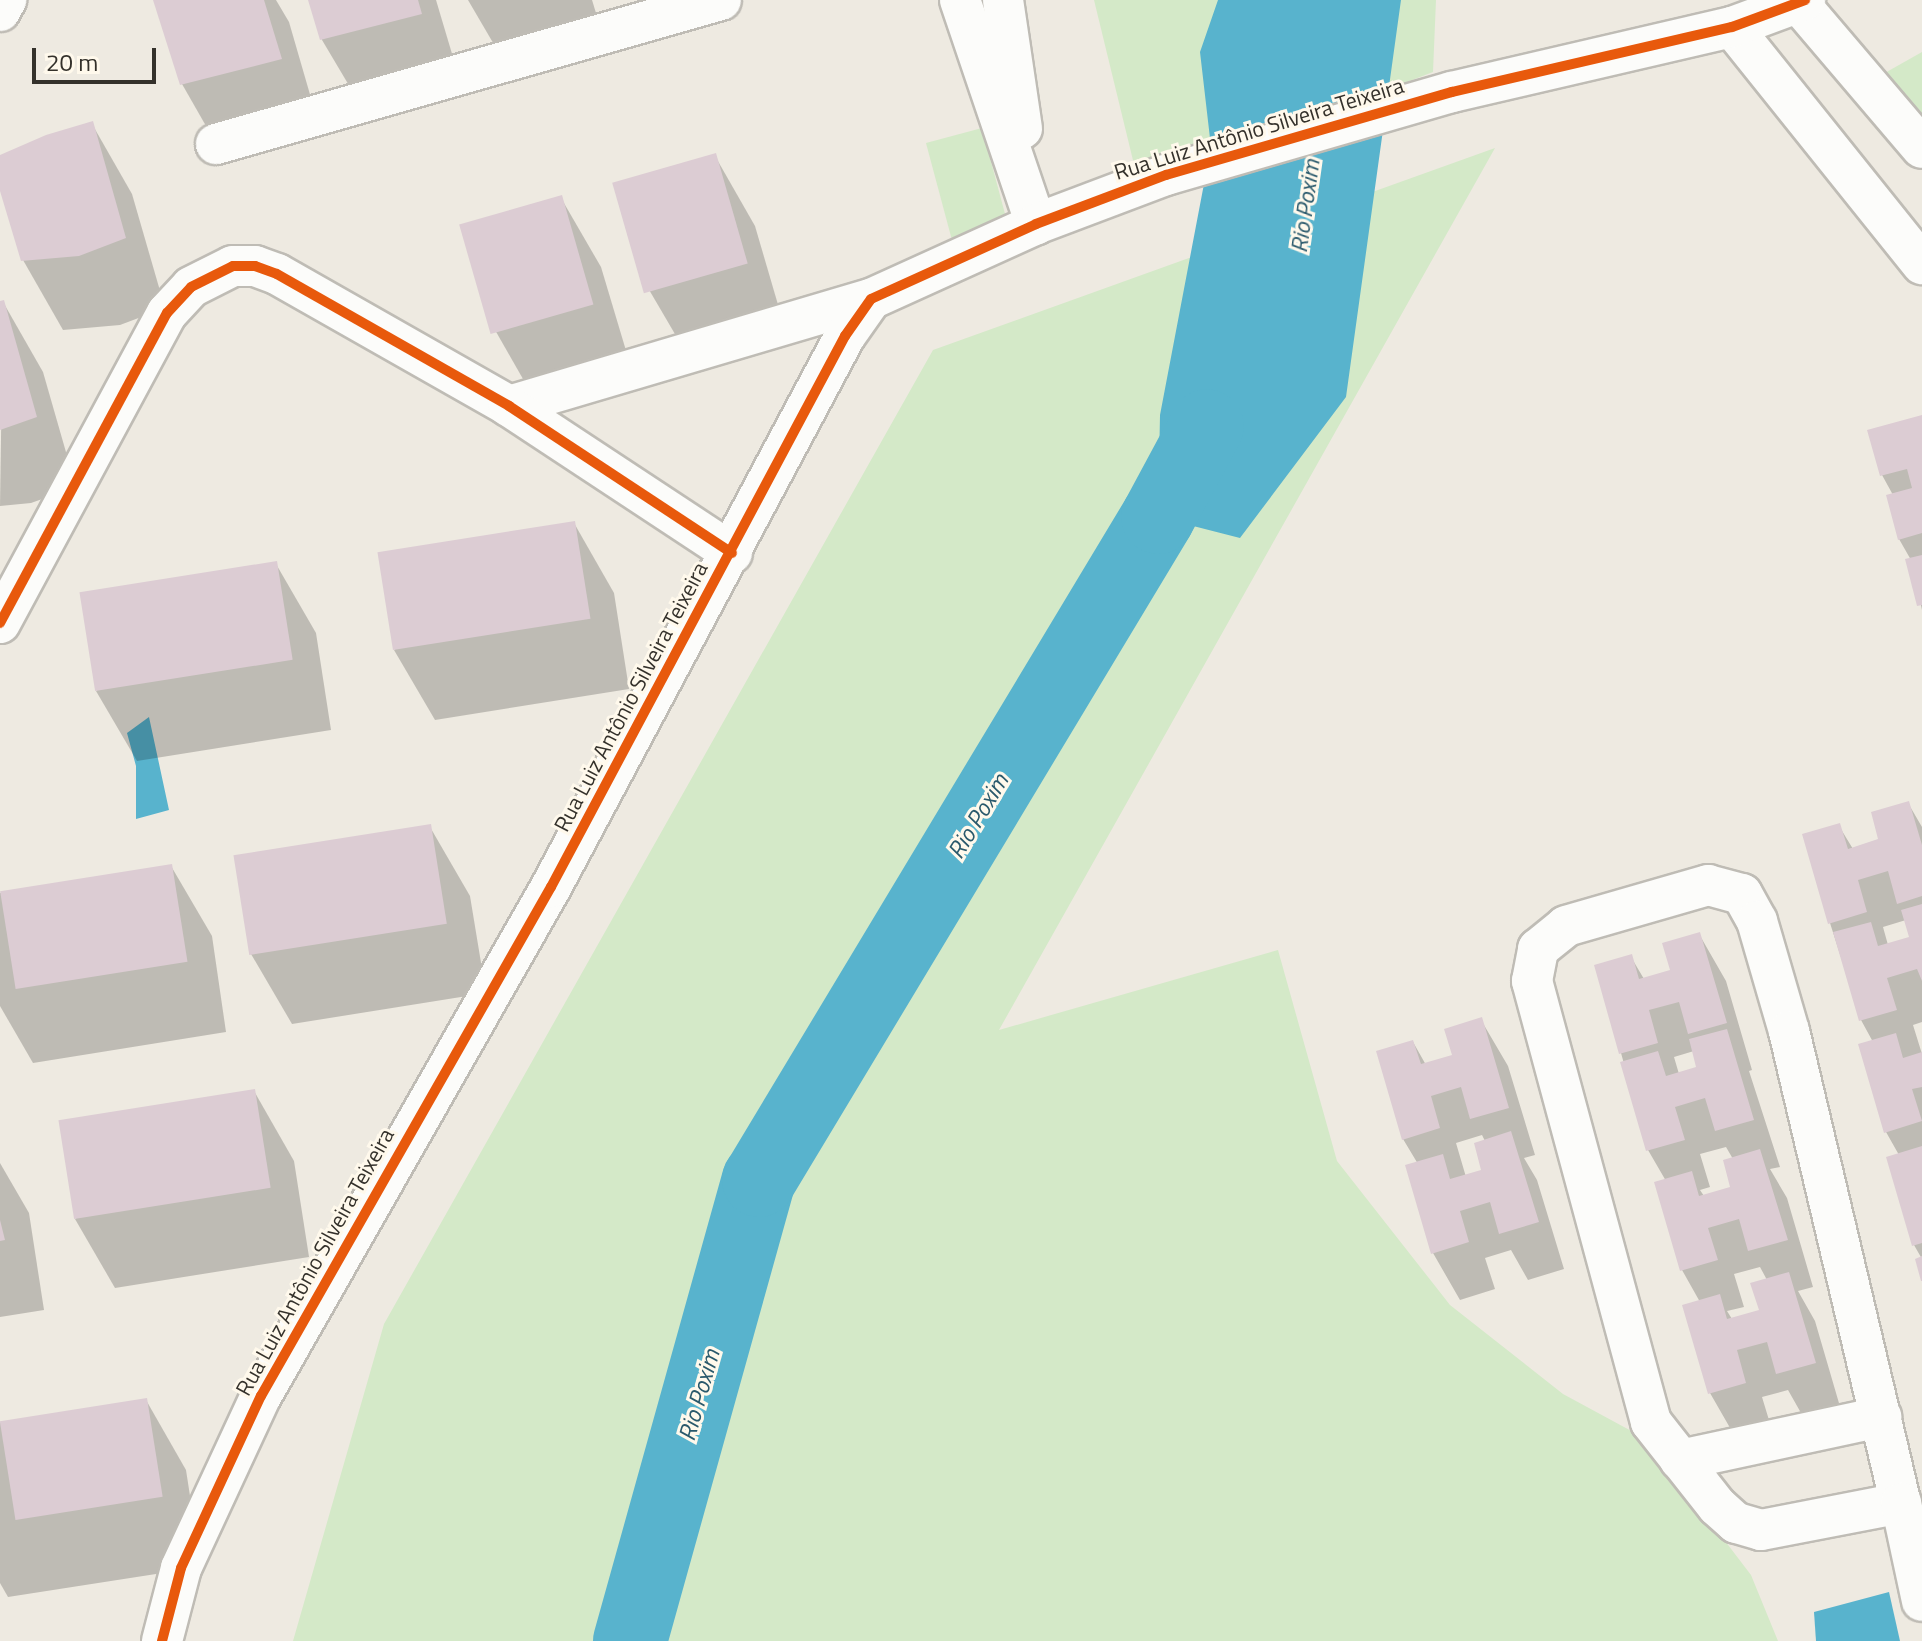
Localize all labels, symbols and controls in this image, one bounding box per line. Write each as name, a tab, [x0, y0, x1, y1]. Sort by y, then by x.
scale bar	[36, 32, 160, 82]
text: 20 m	[46, 44, 98, 80]
street label: Rua Luiz Antônio Silveira Teixeira	[1111, 72, 1407, 186]
water label: Rio Poxim	[1284, 158, 1326, 254]
street label: Rua Luiz Antônio Silveira Teixeira	[549, 558, 713, 836]
water label: Rio Poxim	[941, 768, 1015, 864]
street label: Rua Luiz Antônio Silveira Teixeira	[230, 1124, 400, 1400]
water label: Rio Poxim	[672, 1346, 726, 1444]

